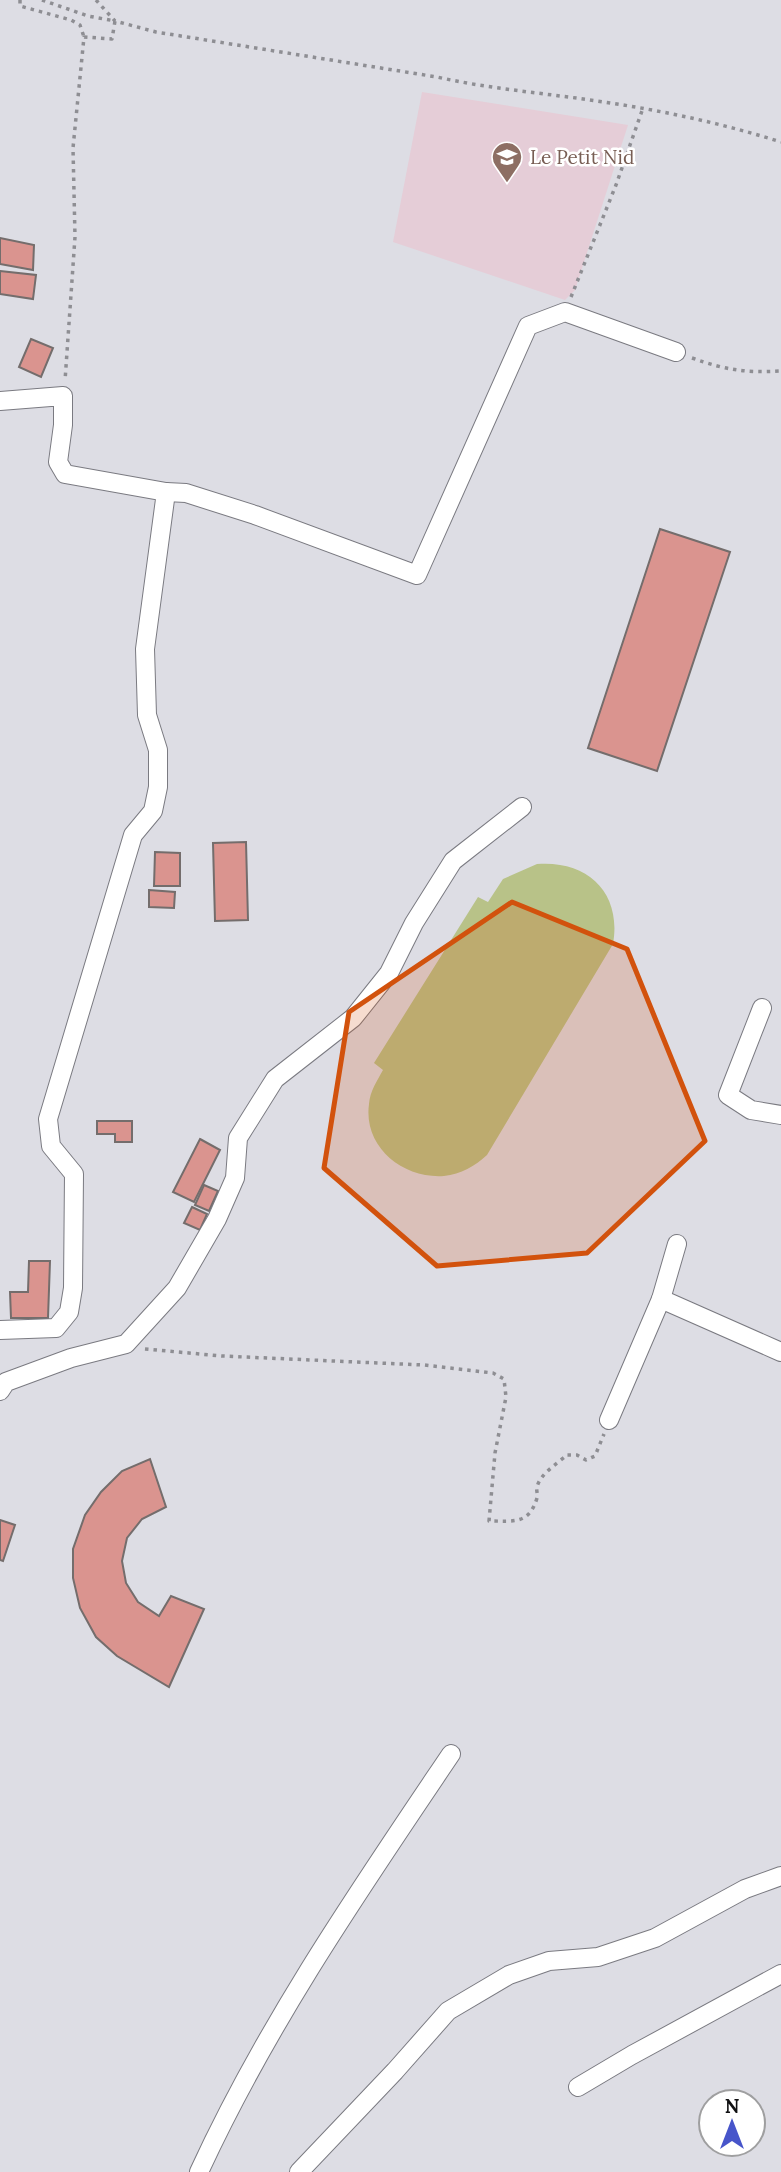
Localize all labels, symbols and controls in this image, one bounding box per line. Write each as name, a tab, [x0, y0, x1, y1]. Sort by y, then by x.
school or university icon: Le Petit Nid	[490, 140, 524, 184]
place label: Le Petit Nid	[530, 145, 634, 169]
north arrow	[697, 2088, 767, 2158]
text: N	[725, 2094, 740, 2118]

